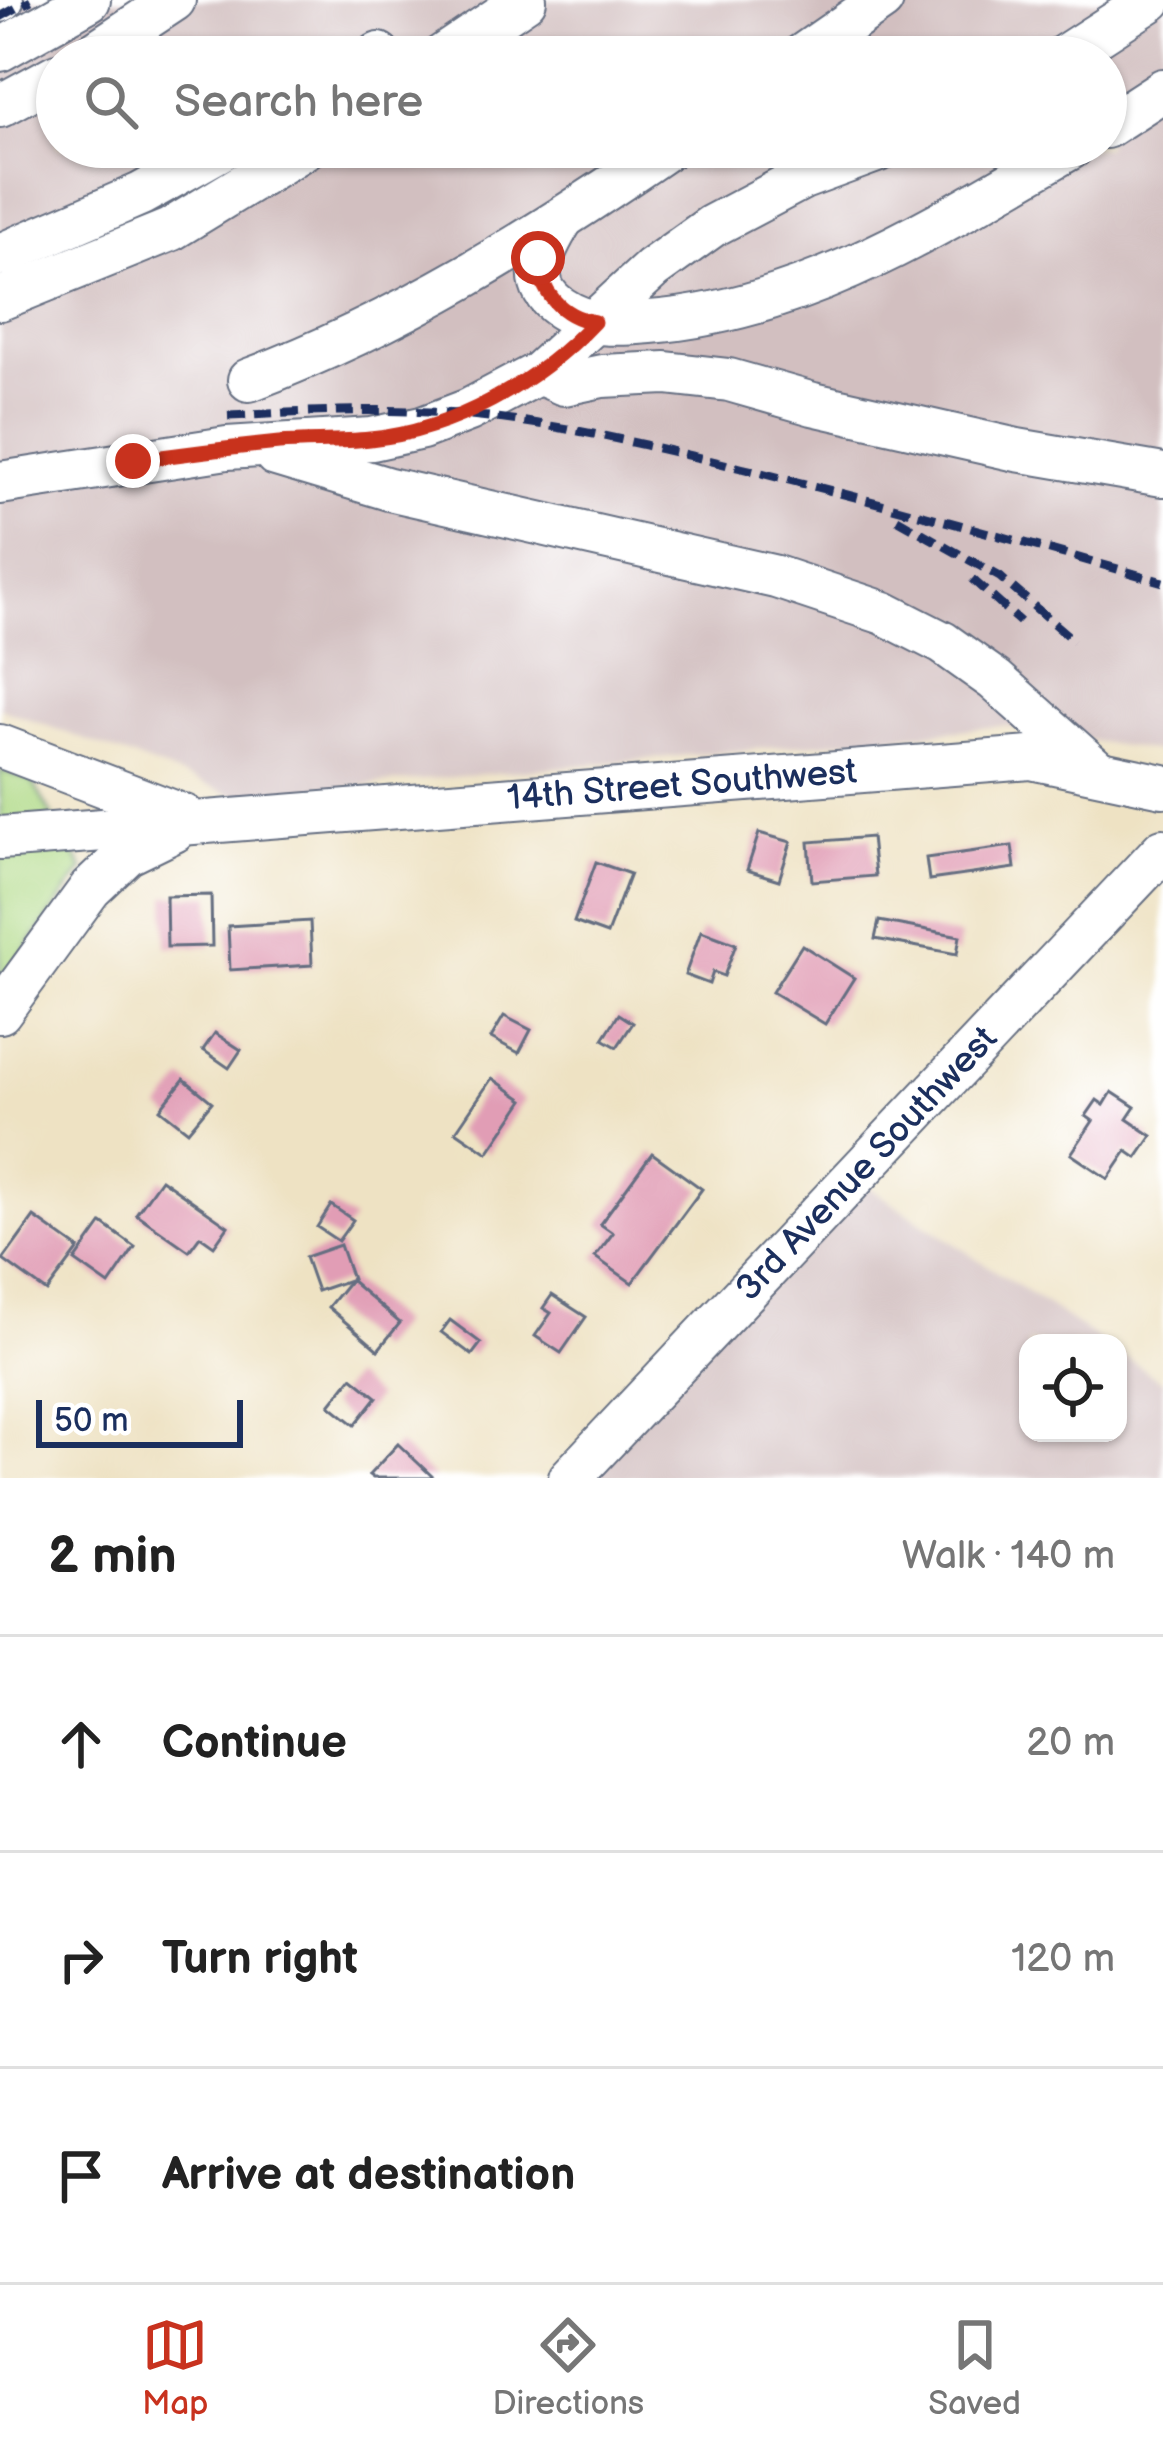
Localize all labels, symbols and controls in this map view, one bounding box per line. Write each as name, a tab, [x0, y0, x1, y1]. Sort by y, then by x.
search box	[36, 36, 1127, 168]
icon: search	[78, 69, 144, 135]
text: Search here	[174, 75, 423, 130]
route start	[511, 231, 565, 285]
route end	[106, 434, 160, 488]
street label: 14th Street Southwest	[506, 750, 858, 820]
street label: 3rd Avenue Southwest	[727, 1018, 1006, 1310]
map controls	[1019, 1334, 1127, 1442]
button: locate	[1019, 1334, 1127, 1442]
scale bar	[36, 1394, 243, 1447]
text: 50 m	[54, 1401, 129, 1441]
text: 2 min	[48, 1526, 177, 1587]
text: Walk · 140 m	[902, 1533, 1115, 1580]
icon: ahead	[48, 1711, 114, 1777]
text: Continue	[162, 1716, 347, 1771]
text: 20 m	[1026, 1720, 1115, 1767]
icon: right	[48, 1927, 114, 1993]
text: Turn right	[162, 1932, 358, 1987]
text: 120 m	[1011, 1936, 1115, 1983]
icon: arrive	[48, 2143, 114, 2209]
text: Arrive at destination	[162, 2148, 575, 2203]
tab: Map	[142, 2312, 208, 2424]
tab: Directions	[493, 2312, 644, 2424]
tab: Saved	[928, 2312, 1021, 2424]

